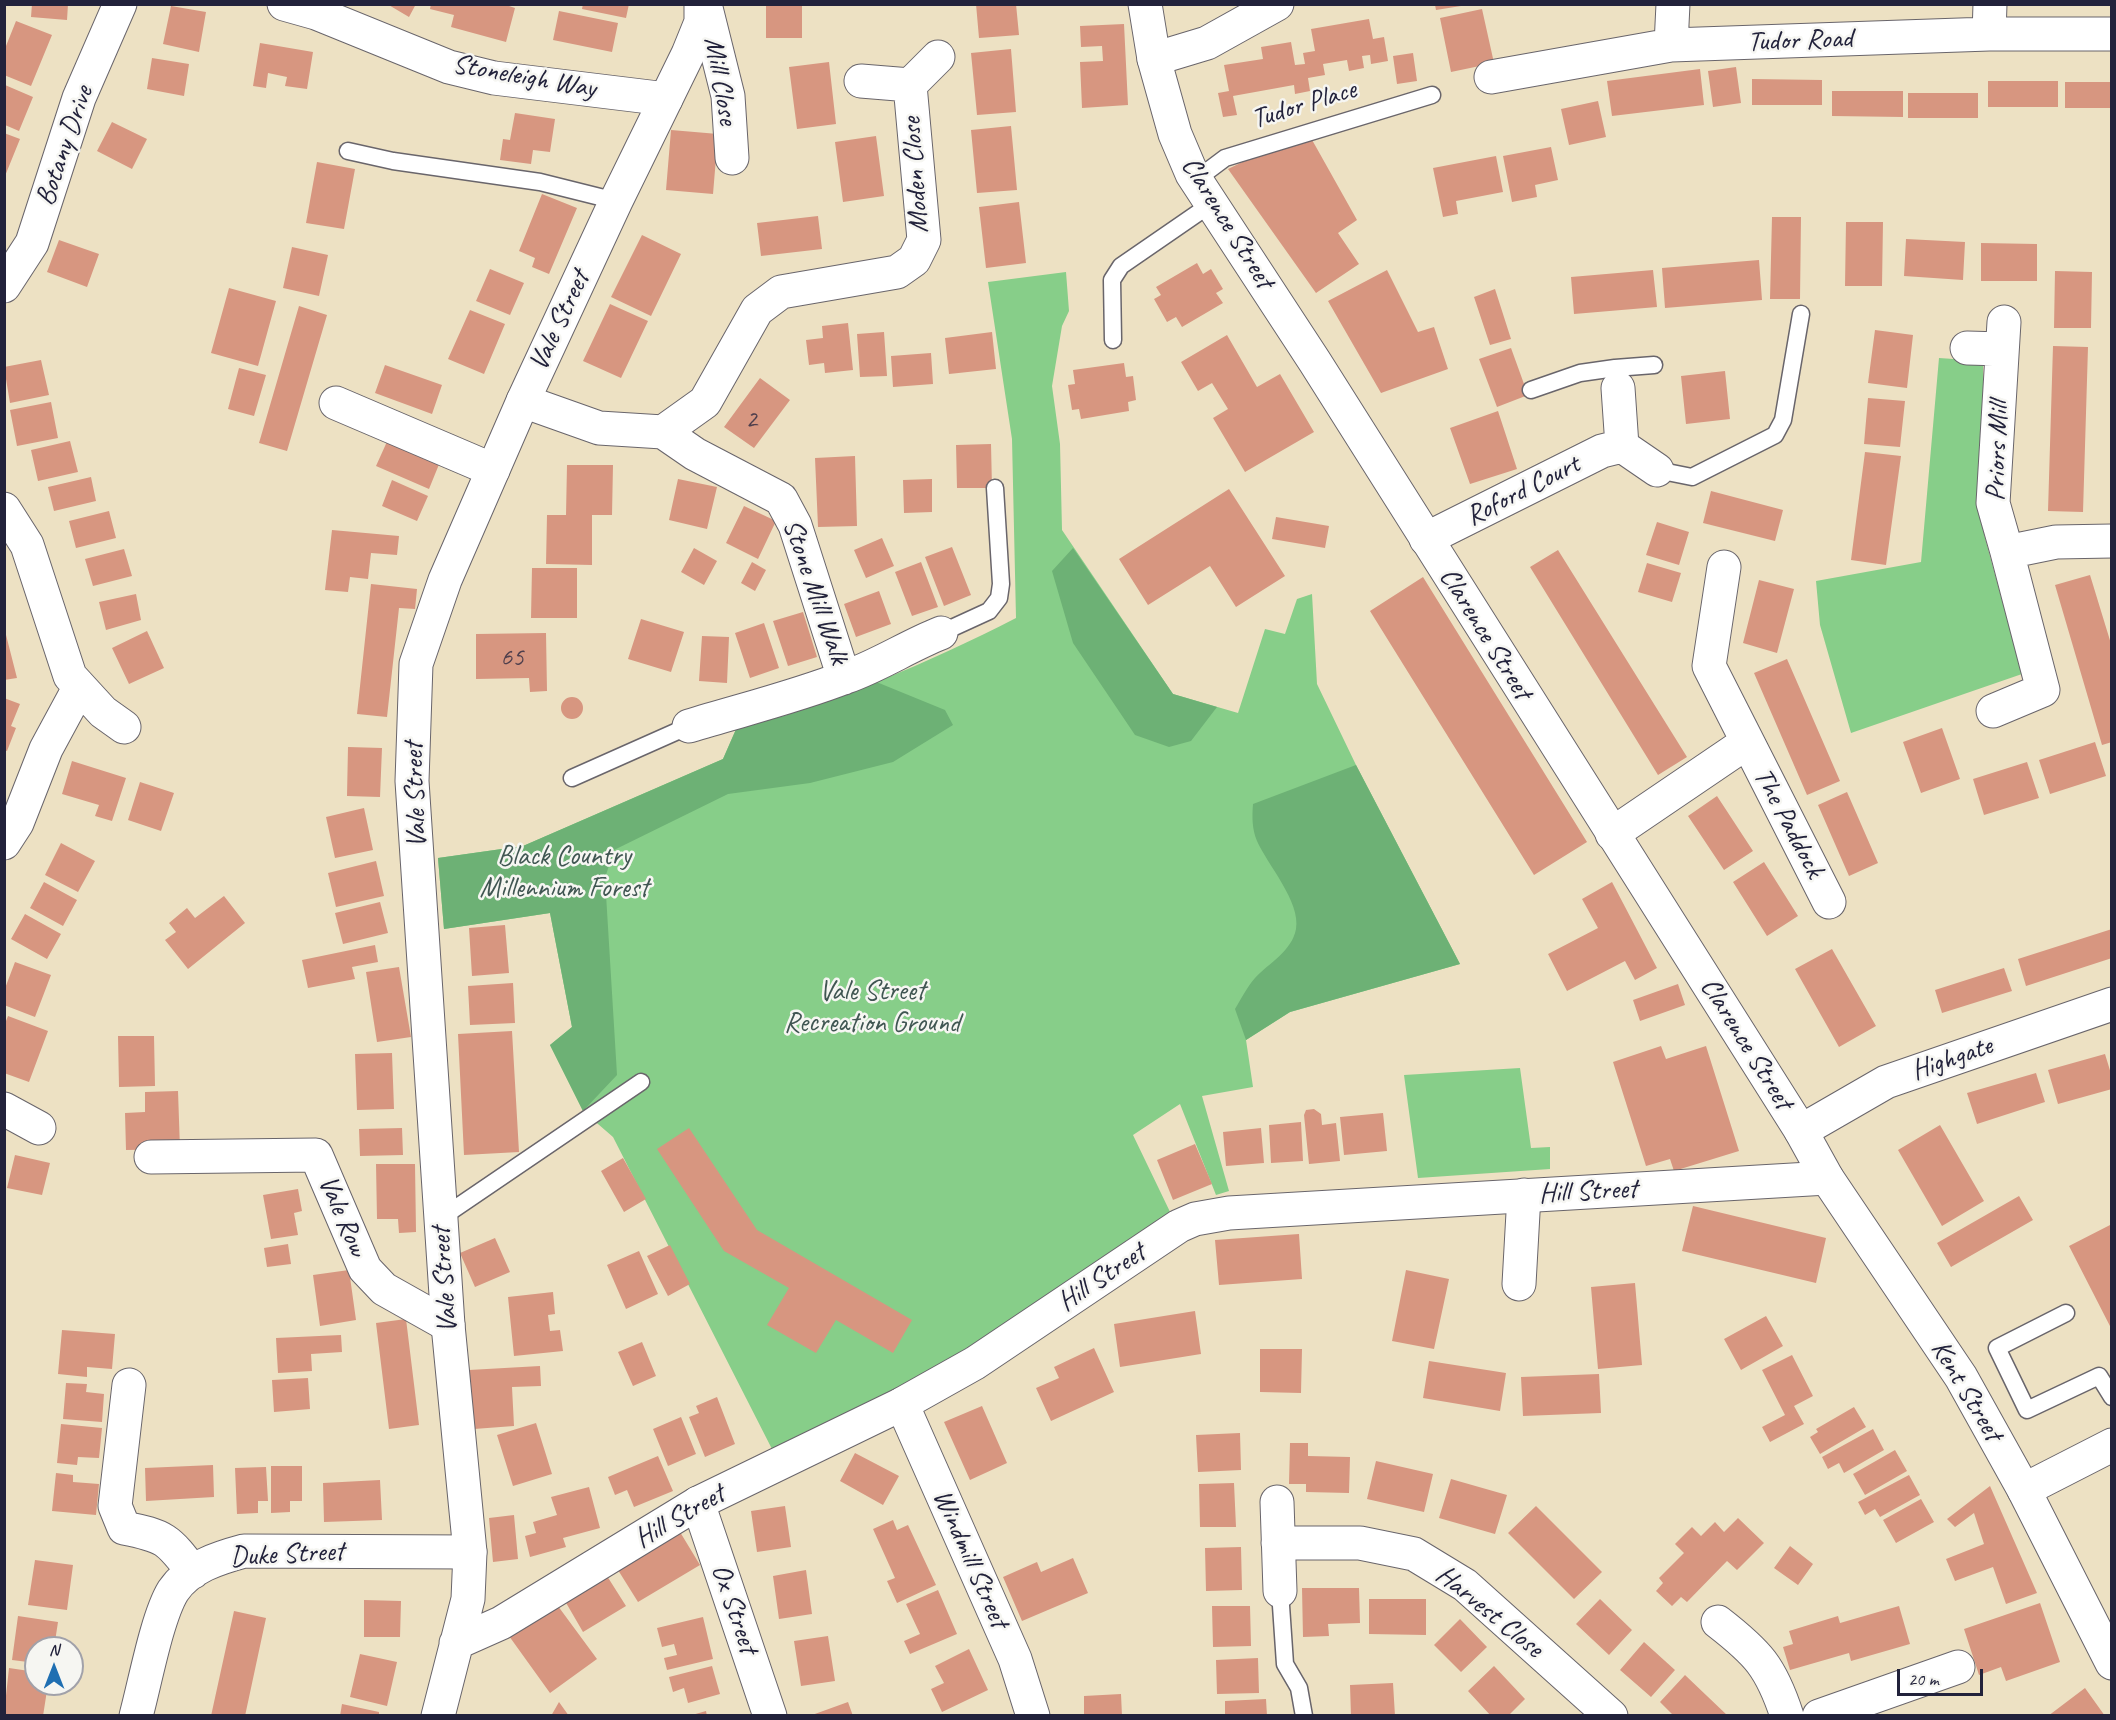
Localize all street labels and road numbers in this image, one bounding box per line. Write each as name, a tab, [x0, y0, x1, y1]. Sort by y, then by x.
street label: Tudor Road	[1747, 22, 1853, 60]
street label: Mill Close	[696, 34, 744, 128]
street label: Stoneleigh Way	[450, 48, 598, 106]
street label: Tudor Place	[1248, 73, 1360, 137]
street label: Botany Drive	[29, 82, 101, 210]
street label: Moden Close	[895, 116, 937, 234]
street label: Clarence Street	[1173, 151, 1281, 295]
street label: Vale Street	[522, 266, 598, 376]
street label: Priors Mill	[1979, 401, 2017, 501]
street label: Roford Court	[1460, 448, 1586, 534]
street label: Stone Mill Walk	[775, 515, 855, 669]
street label: Clarence Street	[1431, 562, 1539, 706]
street label: Vale Street	[397, 741, 435, 849]
street label: The Paddock	[1745, 763, 1831, 883]
street label: Clarence Street	[1692, 972, 1800, 1116]
street label: Highgate	[1907, 1030, 1997, 1088]
street label: Vale Row	[310, 1171, 374, 1261]
street label: Hill Street	[1538, 1173, 1638, 1211]
street label: Vale Street	[425, 1226, 465, 1334]
street label: Hill Street	[1052, 1237, 1152, 1319]
street label: Kent Street	[1923, 1335, 2009, 1447]
street label: Hill Street	[629, 1478, 731, 1556]
street label: Windmill Street	[925, 1485, 1015, 1633]
street label: Duke Street	[229, 1535, 345, 1575]
street label: Harvest Close	[1428, 1558, 1550, 1666]
street label: Ox Street	[703, 1560, 765, 1658]

